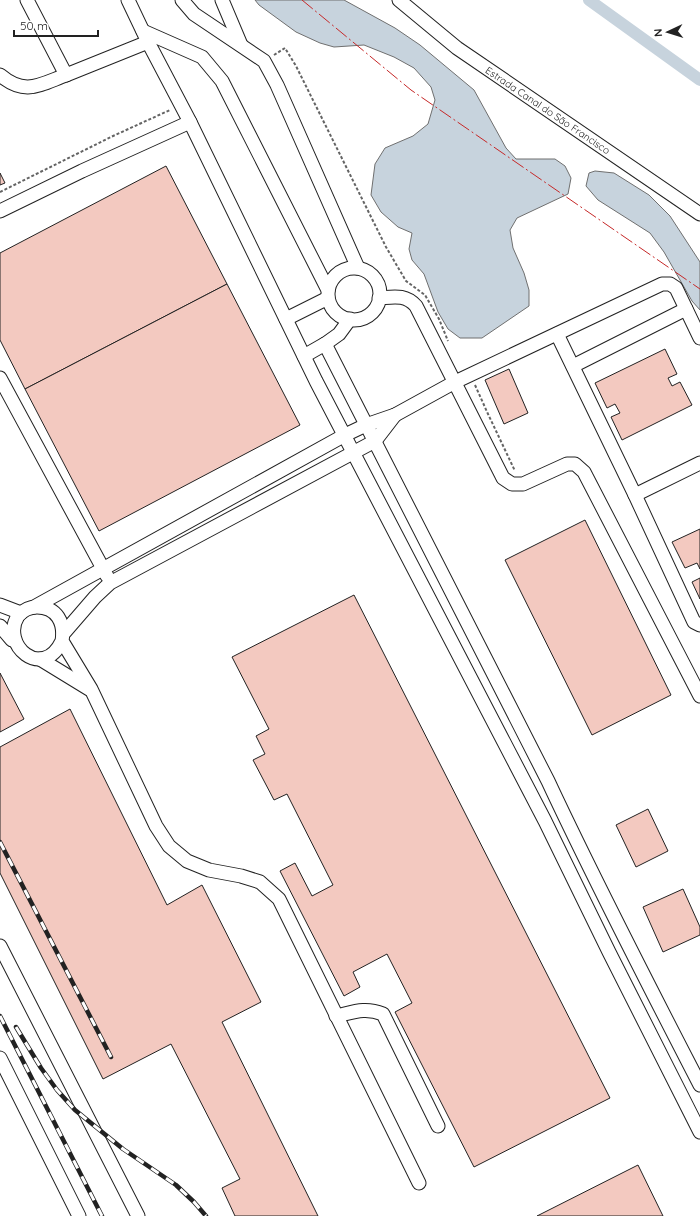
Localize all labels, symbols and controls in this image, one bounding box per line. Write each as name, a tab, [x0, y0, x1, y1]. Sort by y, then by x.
scale bar	[14, 12, 98, 38]
north arrow	[648, 12, 688, 52]
text: 50 m	[20, 18, 48, 33]
text: N	[651, 28, 665, 37]
street label: Estrada Canal do São Francisco	[483, 64, 613, 157]

